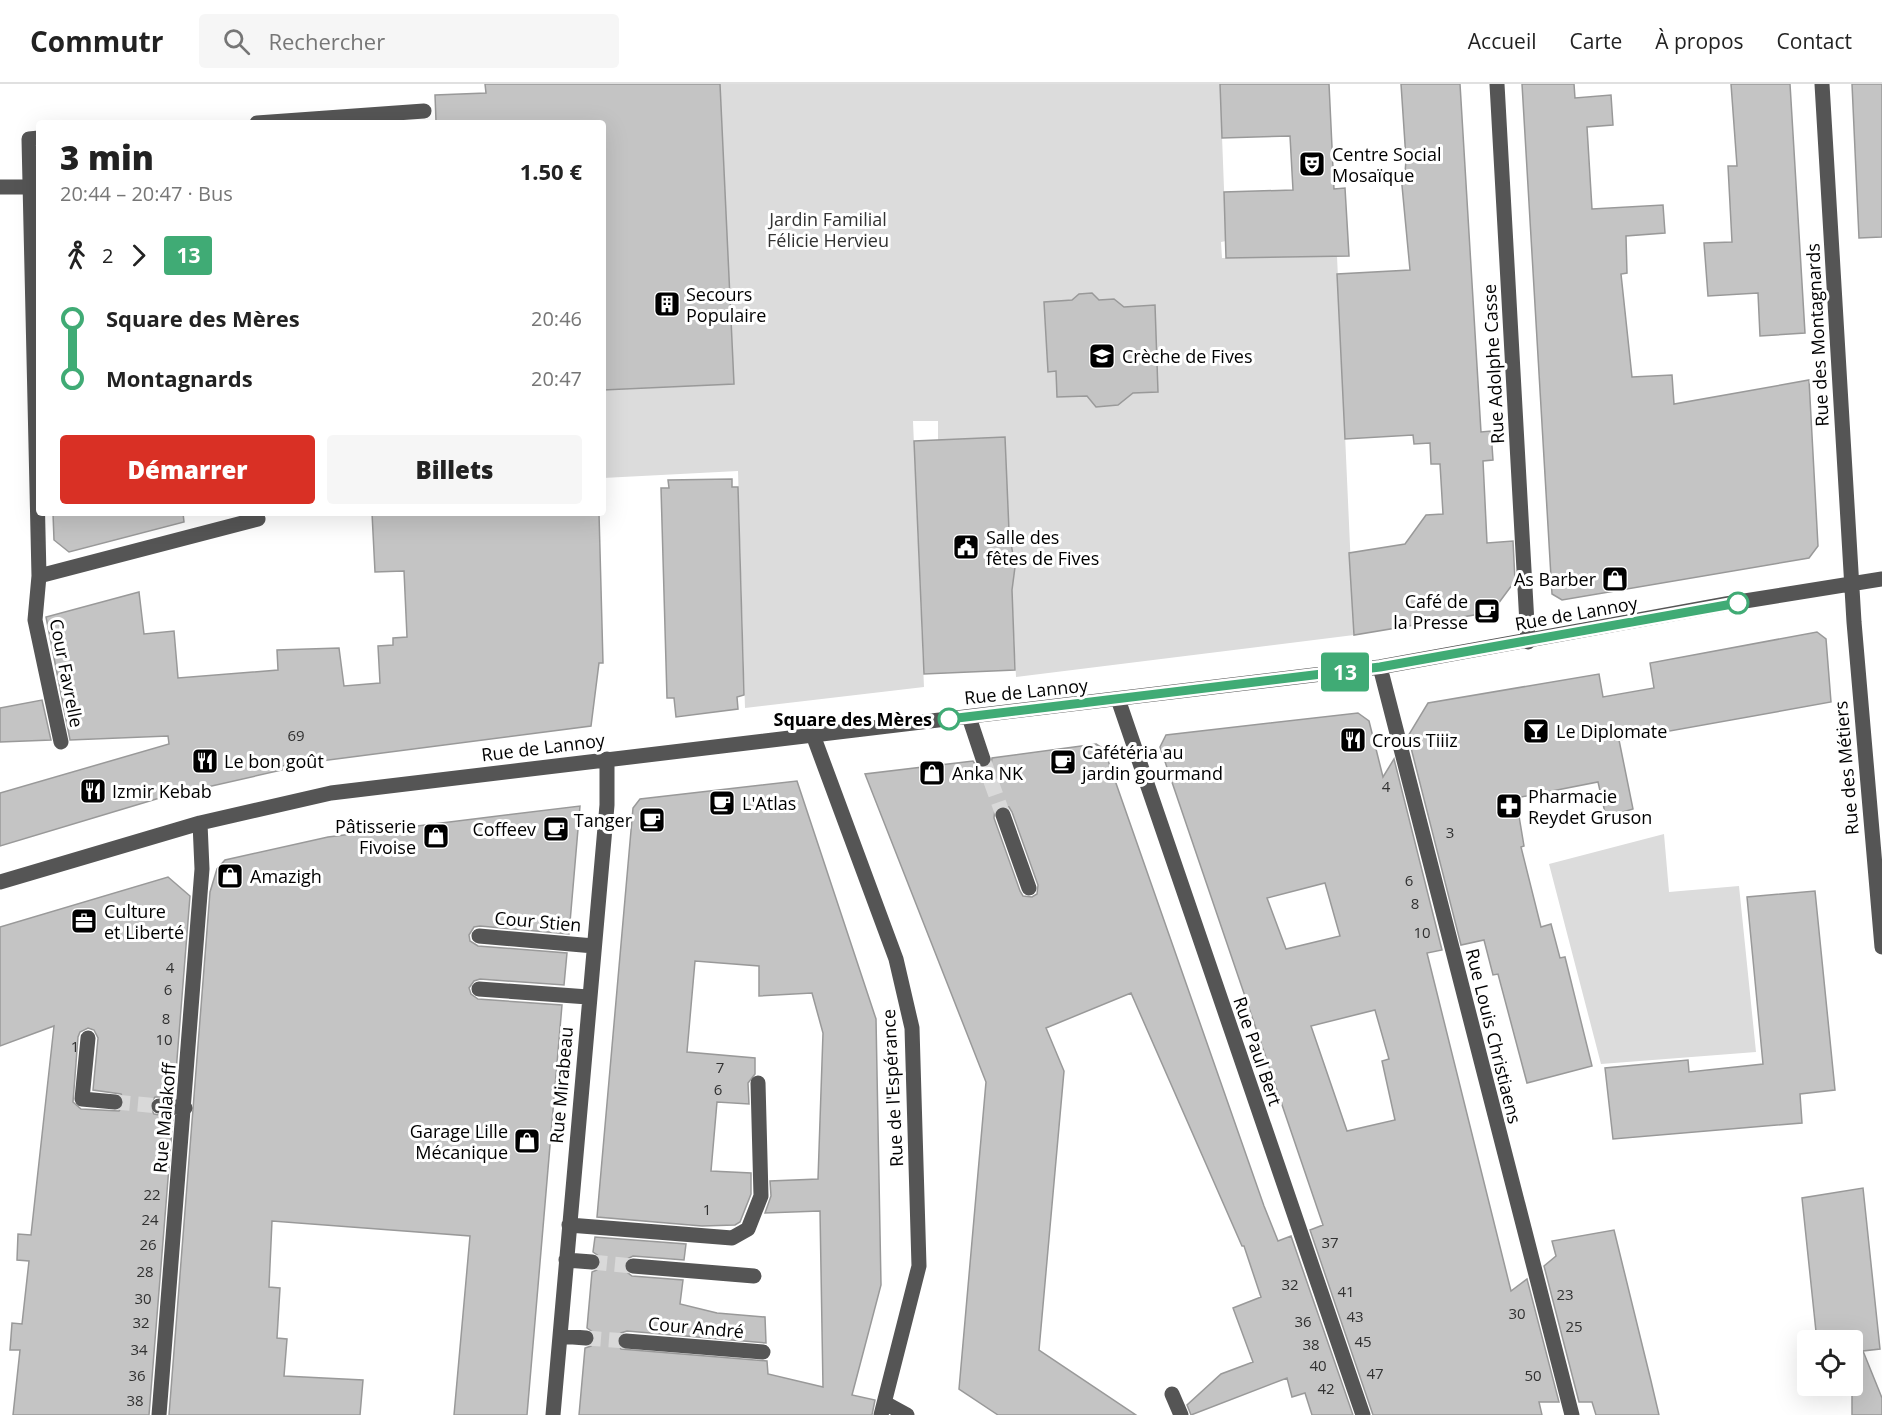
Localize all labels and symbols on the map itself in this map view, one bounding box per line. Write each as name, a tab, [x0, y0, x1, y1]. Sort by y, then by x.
place label: Centre Social Mosaïque	[1332, 142, 1441, 187]
theatre icon: Centre Social Mosaïque	[1297, 149, 1327, 179]
park label: Jardin Familial Félicie Hervieu	[767, 207, 889, 252]
street label: Rue des Montagnards	[1800, 243, 1834, 427]
place label: Secours Populaire	[686, 282, 766, 327]
street label: Rue Adolphe Casse	[1477, 283, 1509, 445]
building icon: Secours Populaire	[652, 289, 682, 319]
school or university icon: Crèche de Fives	[1087, 341, 1117, 371]
place label: Crèche de Fives	[1122, 344, 1253, 368]
place label: Salle des fêtes de Fives	[986, 525, 1099, 570]
public building icon: Salle des fêtes de Fives	[951, 532, 981, 562]
shop icon: As Barber	[1600, 564, 1630, 594]
place label: As Barber	[1514, 567, 1597, 591]
place label: Café de la Presse	[1393, 589, 1468, 634]
street label: Rue de Lannoy	[1513, 590, 1640, 636]
unlabelled marker	[1727, 592, 1749, 614]
cafe icon: Café de la Presse	[1472, 596, 1502, 626]
street label: Cour Favrelle	[45, 617, 89, 729]
line badge: 13	[1318, 652, 1372, 692]
street label: Rue de Lannoy	[963, 672, 1090, 709]
street label: Rue des Métiers	[1828, 700, 1864, 836]
place label: Square des Mères	[773, 707, 932, 731]
marker: Square des Mères	[938, 708, 960, 730]
bar icon: Le Diplomate	[1521, 716, 1551, 746]
place label: Le Diplomate	[1556, 719, 1667, 743]
house number: 69	[287, 725, 305, 745]
restaurant icon: Crous Tiiiz	[1338, 725, 1368, 755]
street label: Rue de Lannoy	[480, 727, 607, 766]
place label: Crous Tiiiz	[1372, 728, 1458, 752]
place label: Cafétéria au jardin gourmand	[1081, 740, 1223, 785]
restaurant icon: Le bon goût	[190, 746, 220, 776]
cafe icon: Cafétéria au jardin gourmand	[1048, 747, 1078, 777]
place label: Le bon goût	[224, 749, 324, 773]
shop icon: Anka NK	[917, 758, 947, 788]
place label: Anka NK	[952, 761, 1024, 785]
restaurant icon: Izmir Kebab	[78, 776, 108, 806]
house number: 4	[1382, 776, 1391, 796]
place label: Izmir Kebab	[112, 779, 212, 803]
place label: Pharmacie Reydet Gruson	[1528, 784, 1652, 829]
cafe icon: L'Atlas	[707, 788, 737, 818]
place label: L'Atlas	[742, 791, 796, 815]
pharmacy icon: Pharmacie Reydet Gruson	[1494, 791, 1524, 821]
cafe icon: Tanger	[637, 805, 667, 835]
place label: Tanger	[574, 808, 633, 832]
place label: Pâtisserie Fivoise	[335, 814, 416, 859]
cafe icon: Coffeev	[541, 814, 571, 844]
place label: Coffeev	[473, 817, 536, 841]
shop icon: Pâtisserie Fivoise	[421, 821, 451, 851]
house number: 3	[1446, 822, 1454, 842]
shop icon: Amazigh	[215, 861, 245, 891]
place label: Amazigh	[250, 864, 322, 888]
house number: 6	[1405, 870, 1413, 890]
house number: 8	[1411, 893, 1419, 913]
place label: Culture et Liberté	[104, 899, 184, 944]
street label: Cour Stien	[494, 905, 582, 937]
office icon: Culture et Liberté	[69, 906, 99, 936]
house number: 10	[1413, 922, 1431, 942]
street label: Rue Louis Christiaens	[1461, 946, 1527, 1126]
house number: 4	[166, 957, 175, 977]
house number: 6	[164, 979, 172, 999]
street label: Rue Paul Bert	[1228, 993, 1288, 1109]
house number: 8	[162, 1008, 170, 1028]
street label: Rue de l'Espérance	[876, 1008, 908, 1168]
street label: Rue Mirabeau	[544, 1026, 578, 1144]
house number: 10	[155, 1029, 173, 1049]
house number: 1	[71, 1036, 79, 1056]
house number: 7	[716, 1057, 724, 1077]
street label: Rue Malakoff	[147, 1061, 181, 1174]
house number: 6	[714, 1079, 722, 1099]
place label: Garage Lille Mécanique	[410, 1119, 508, 1164]
shop icon: Garage Lille Mécanique	[512, 1126, 542, 1156]
house number: 22	[143, 1184, 161, 1204]
house number: 1	[703, 1199, 711, 1219]
house number: 24	[141, 1209, 159, 1229]
house number: 37	[1321, 1232, 1339, 1252]
house number: 26	[139, 1234, 157, 1254]
house number: 28	[136, 1261, 154, 1281]
house number: 32	[1281, 1274, 1299, 1294]
house number: 41	[1337, 1281, 1355, 1301]
house number: 23	[1556, 1284, 1574, 1304]
house number: 30	[134, 1288, 152, 1308]
house number: 30	[1508, 1303, 1526, 1323]
house number: 43	[1346, 1306, 1364, 1326]
street label: Cour André	[647, 1311, 745, 1343]
house number: 36	[1294, 1311, 1312, 1331]
house number: 32	[132, 1312, 150, 1332]
house number: 25	[1565, 1316, 1583, 1336]
house number: 45	[1354, 1331, 1372, 1351]
house number: 38	[1302, 1334, 1320, 1354]
house number: 34	[130, 1339, 148, 1359]
house number: 40	[1309, 1355, 1327, 1375]
house number: 47	[1366, 1363, 1384, 1383]
house number: 36	[128, 1365, 146, 1385]
house number: 50	[1524, 1365, 1542, 1385]
house number: 42	[1317, 1378, 1335, 1398]
house number: 38	[126, 1390, 144, 1410]

